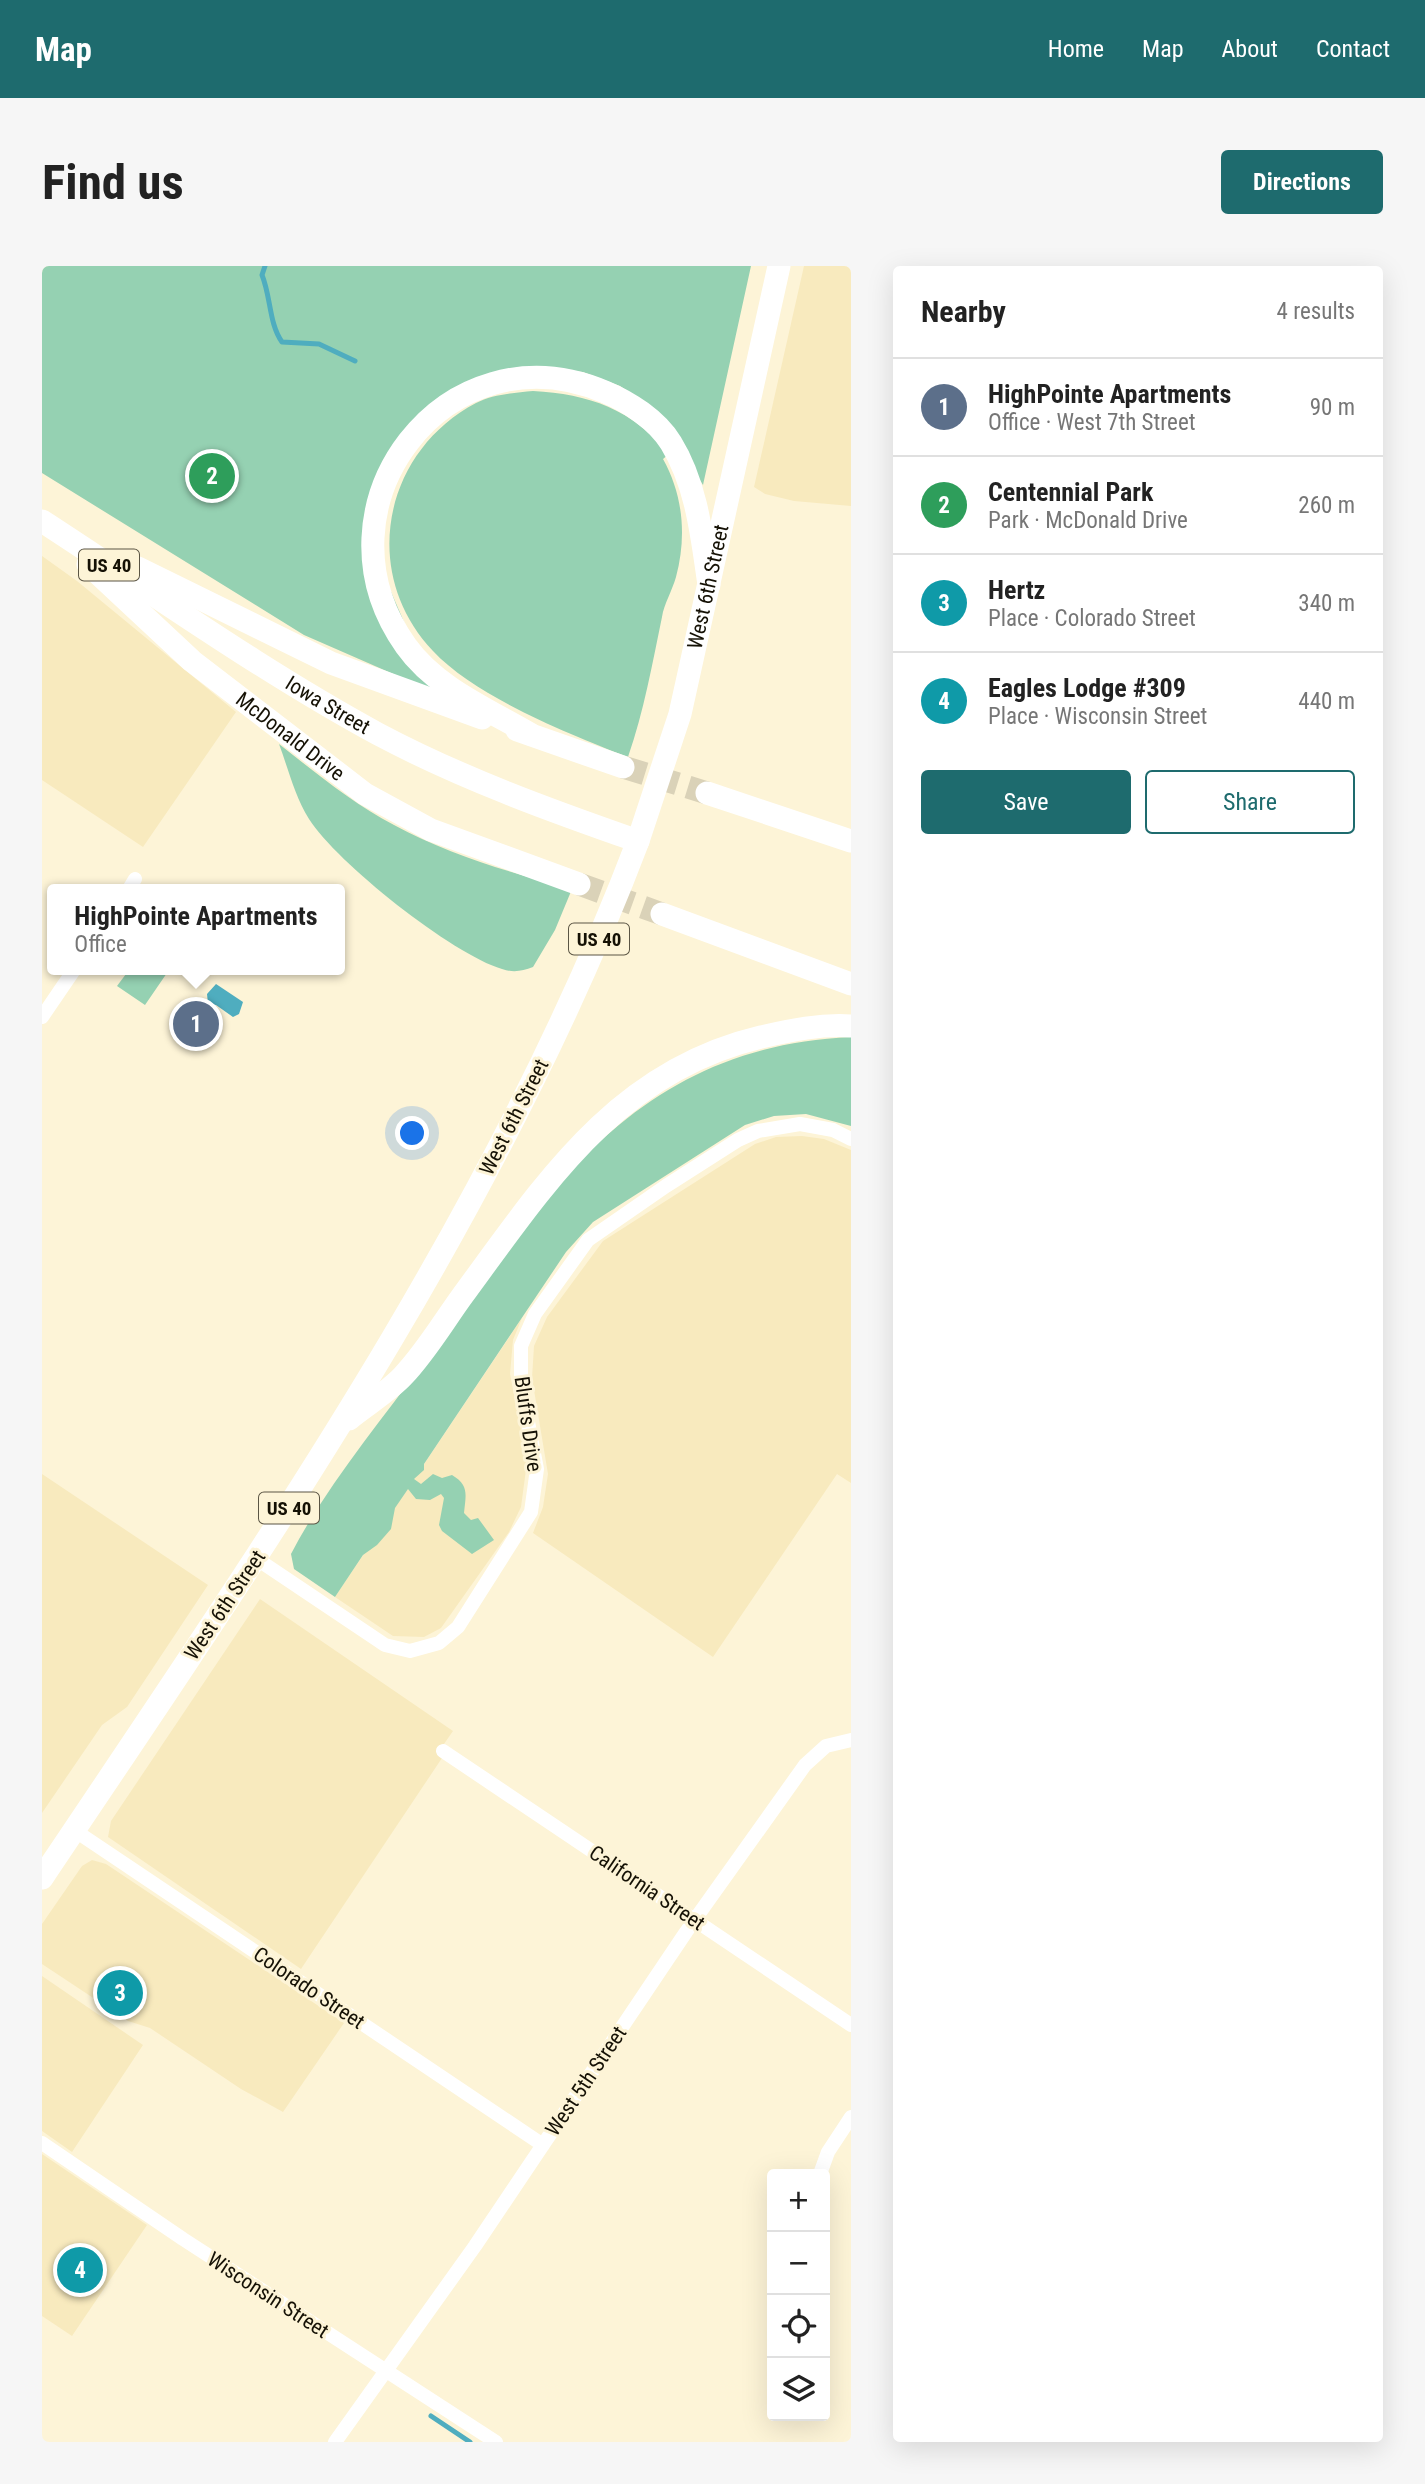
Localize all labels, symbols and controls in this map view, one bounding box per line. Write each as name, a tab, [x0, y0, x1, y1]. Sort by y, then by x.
text: Map	[35, 30, 92, 69]
text: Home	[1048, 35, 1104, 63]
text: Map	[1142, 35, 1184, 63]
text: About	[1222, 35, 1278, 63]
text: Contact	[1316, 35, 1390, 63]
button: Directions	[1221, 150, 1383, 214]
text: Find us	[42, 154, 184, 211]
text: Nearby	[921, 294, 1006, 329]
text: 4 results	[1277, 298, 1355, 325]
text: HighPointe Apartments	[988, 379, 1231, 409]
text: 1	[938, 394, 950, 421]
text: 90 m	[1310, 394, 1355, 421]
text: Office · West 7th Street	[988, 409, 1195, 436]
pin: 2	[189, 450, 235, 502]
text: Centennial Park	[988, 477, 1153, 507]
text: 2	[938, 492, 950, 519]
text: 260 m	[1298, 492, 1355, 519]
text: Park · McDonald Drive	[988, 507, 1188, 534]
street label: West 6th Street	[683, 522, 734, 651]
road number: US 40	[79, 550, 139, 580]
text: Hertz	[988, 575, 1045, 605]
text: 3	[938, 590, 950, 617]
text: 340 m	[1298, 590, 1355, 617]
text: Place · Colorado Street	[988, 605, 1196, 632]
street label: Iowa Street	[281, 671, 374, 739]
text: Eagles Lodge #309	[988, 673, 1186, 703]
street label: McDonald Drive	[231, 687, 349, 786]
text: 4	[938, 688, 950, 715]
text: 440 m	[1298, 688, 1355, 715]
text: Place · Wisconsin Street	[988, 703, 1207, 730]
button: Save	[921, 770, 1131, 834]
button: Share	[1145, 770, 1355, 834]
popup	[47, 884, 345, 975]
text: HighPointe Apartments	[74, 901, 318, 931]
road number: US 40	[569, 924, 629, 954]
text: Office	[74, 931, 127, 958]
pin: 1	[173, 998, 219, 1050]
street label: West 6th Street	[475, 1055, 553, 1179]
your location	[395, 1116, 429, 1150]
street label: Bluffs Drive	[509, 1375, 547, 1473]
road number: US 40	[259, 1492, 319, 1524]
street label: West 6th Street	[180, 1546, 270, 1664]
street label: California Street	[585, 1841, 709, 1935]
street label: Colorado Street	[249, 1942, 369, 2034]
pin: 3	[97, 1967, 143, 2019]
street label: West 5th Street	[541, 2022, 631, 2140]
map controls	[767, 2169, 830, 2421]
button: +	[767, 2169, 830, 2232]
button: −	[767, 2232, 830, 2295]
pin: 4	[57, 2244, 103, 2296]
street label: Wisconsin Street	[203, 2247, 333, 2343]
button: locate	[767, 2295, 830, 2358]
button: layers	[767, 2358, 830, 2421]

